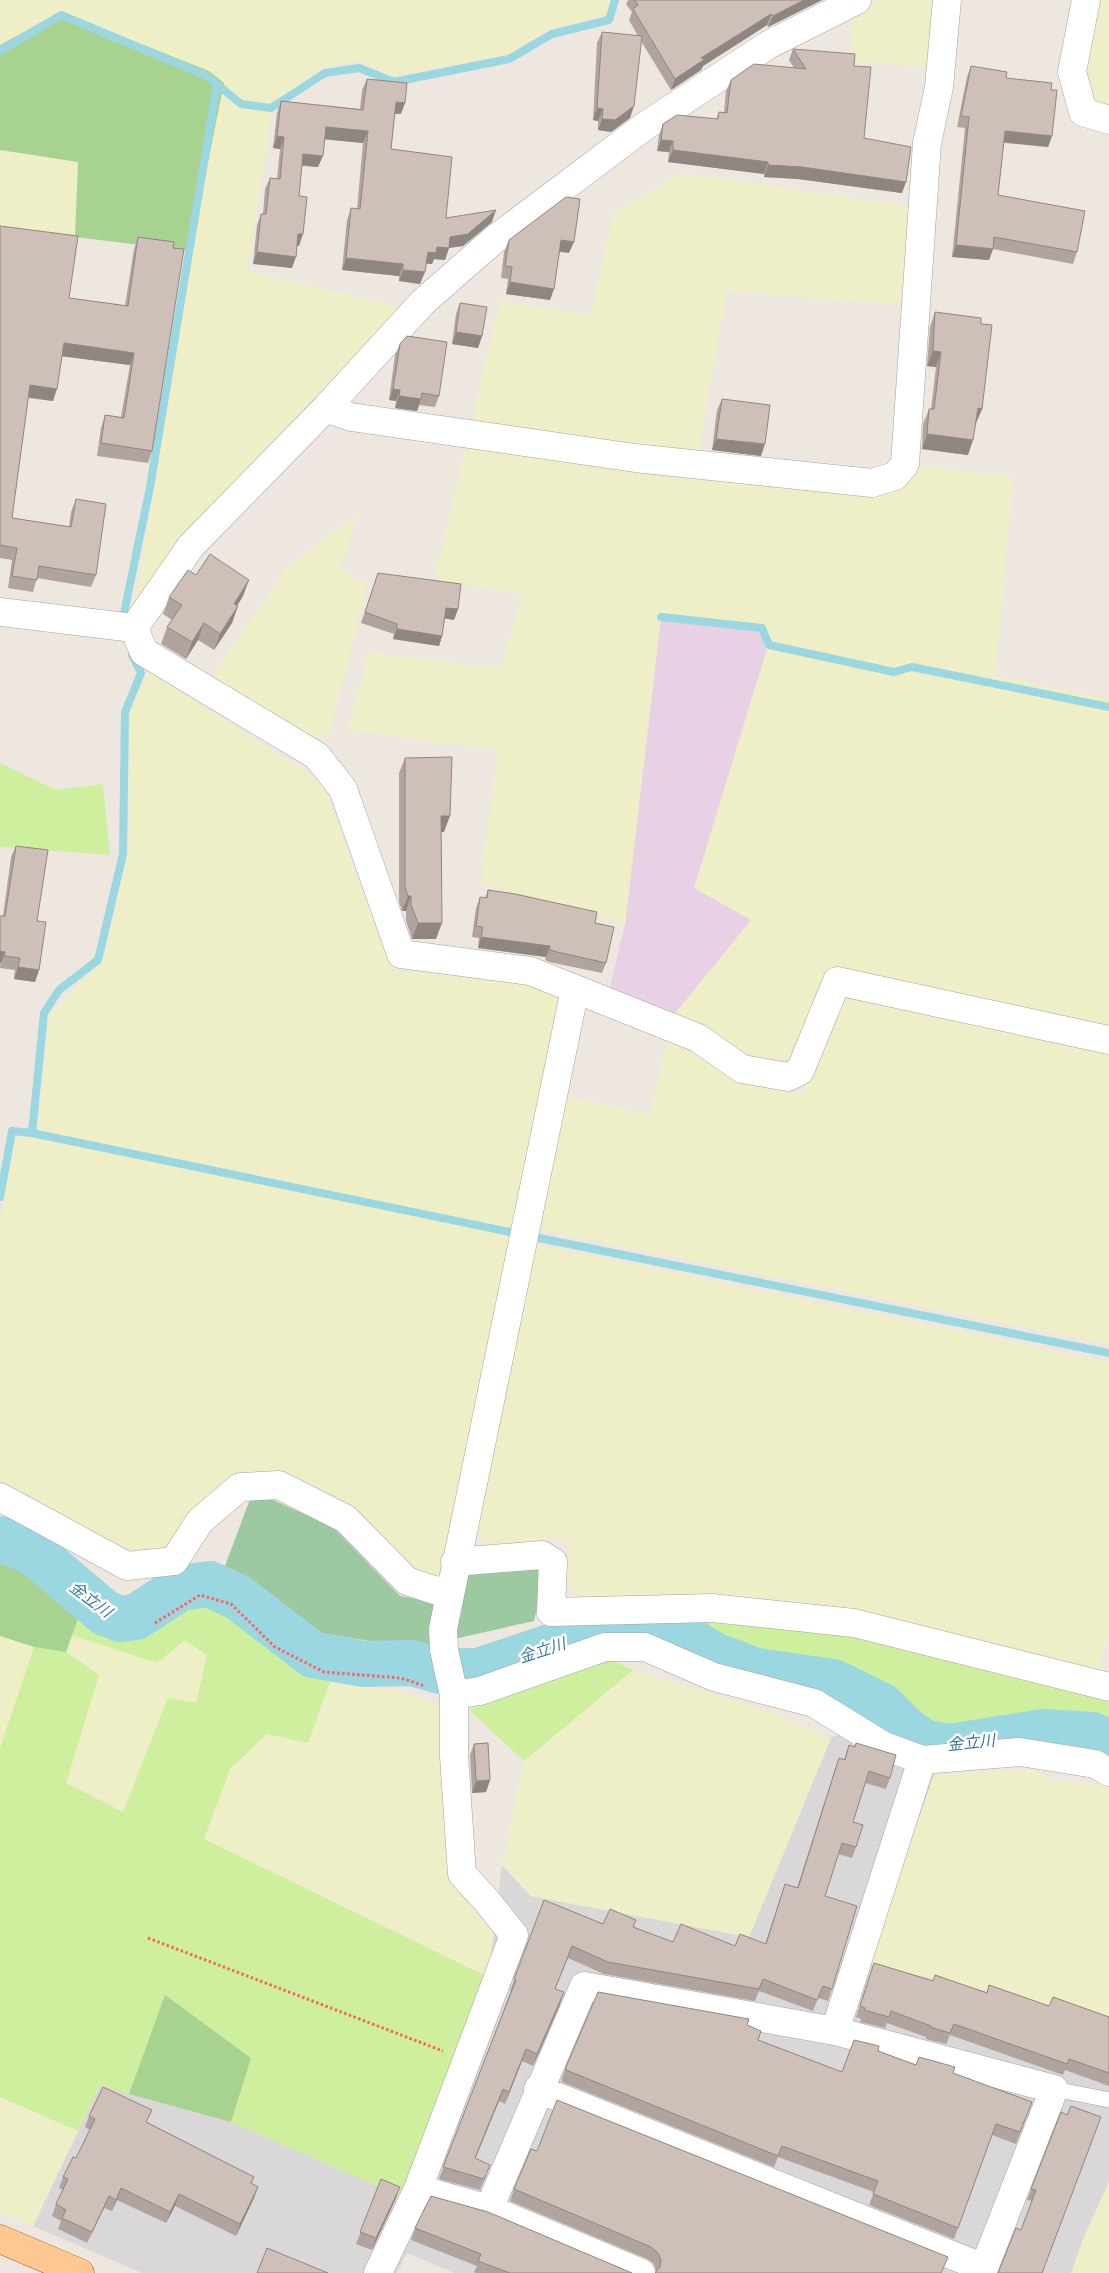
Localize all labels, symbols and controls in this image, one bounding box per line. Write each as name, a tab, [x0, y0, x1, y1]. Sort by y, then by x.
water label: 金立川	[65, 1575, 119, 1624]
water label: 金立川	[515, 1631, 570, 1669]
water label: 金立川	[946, 1727, 998, 1756]

